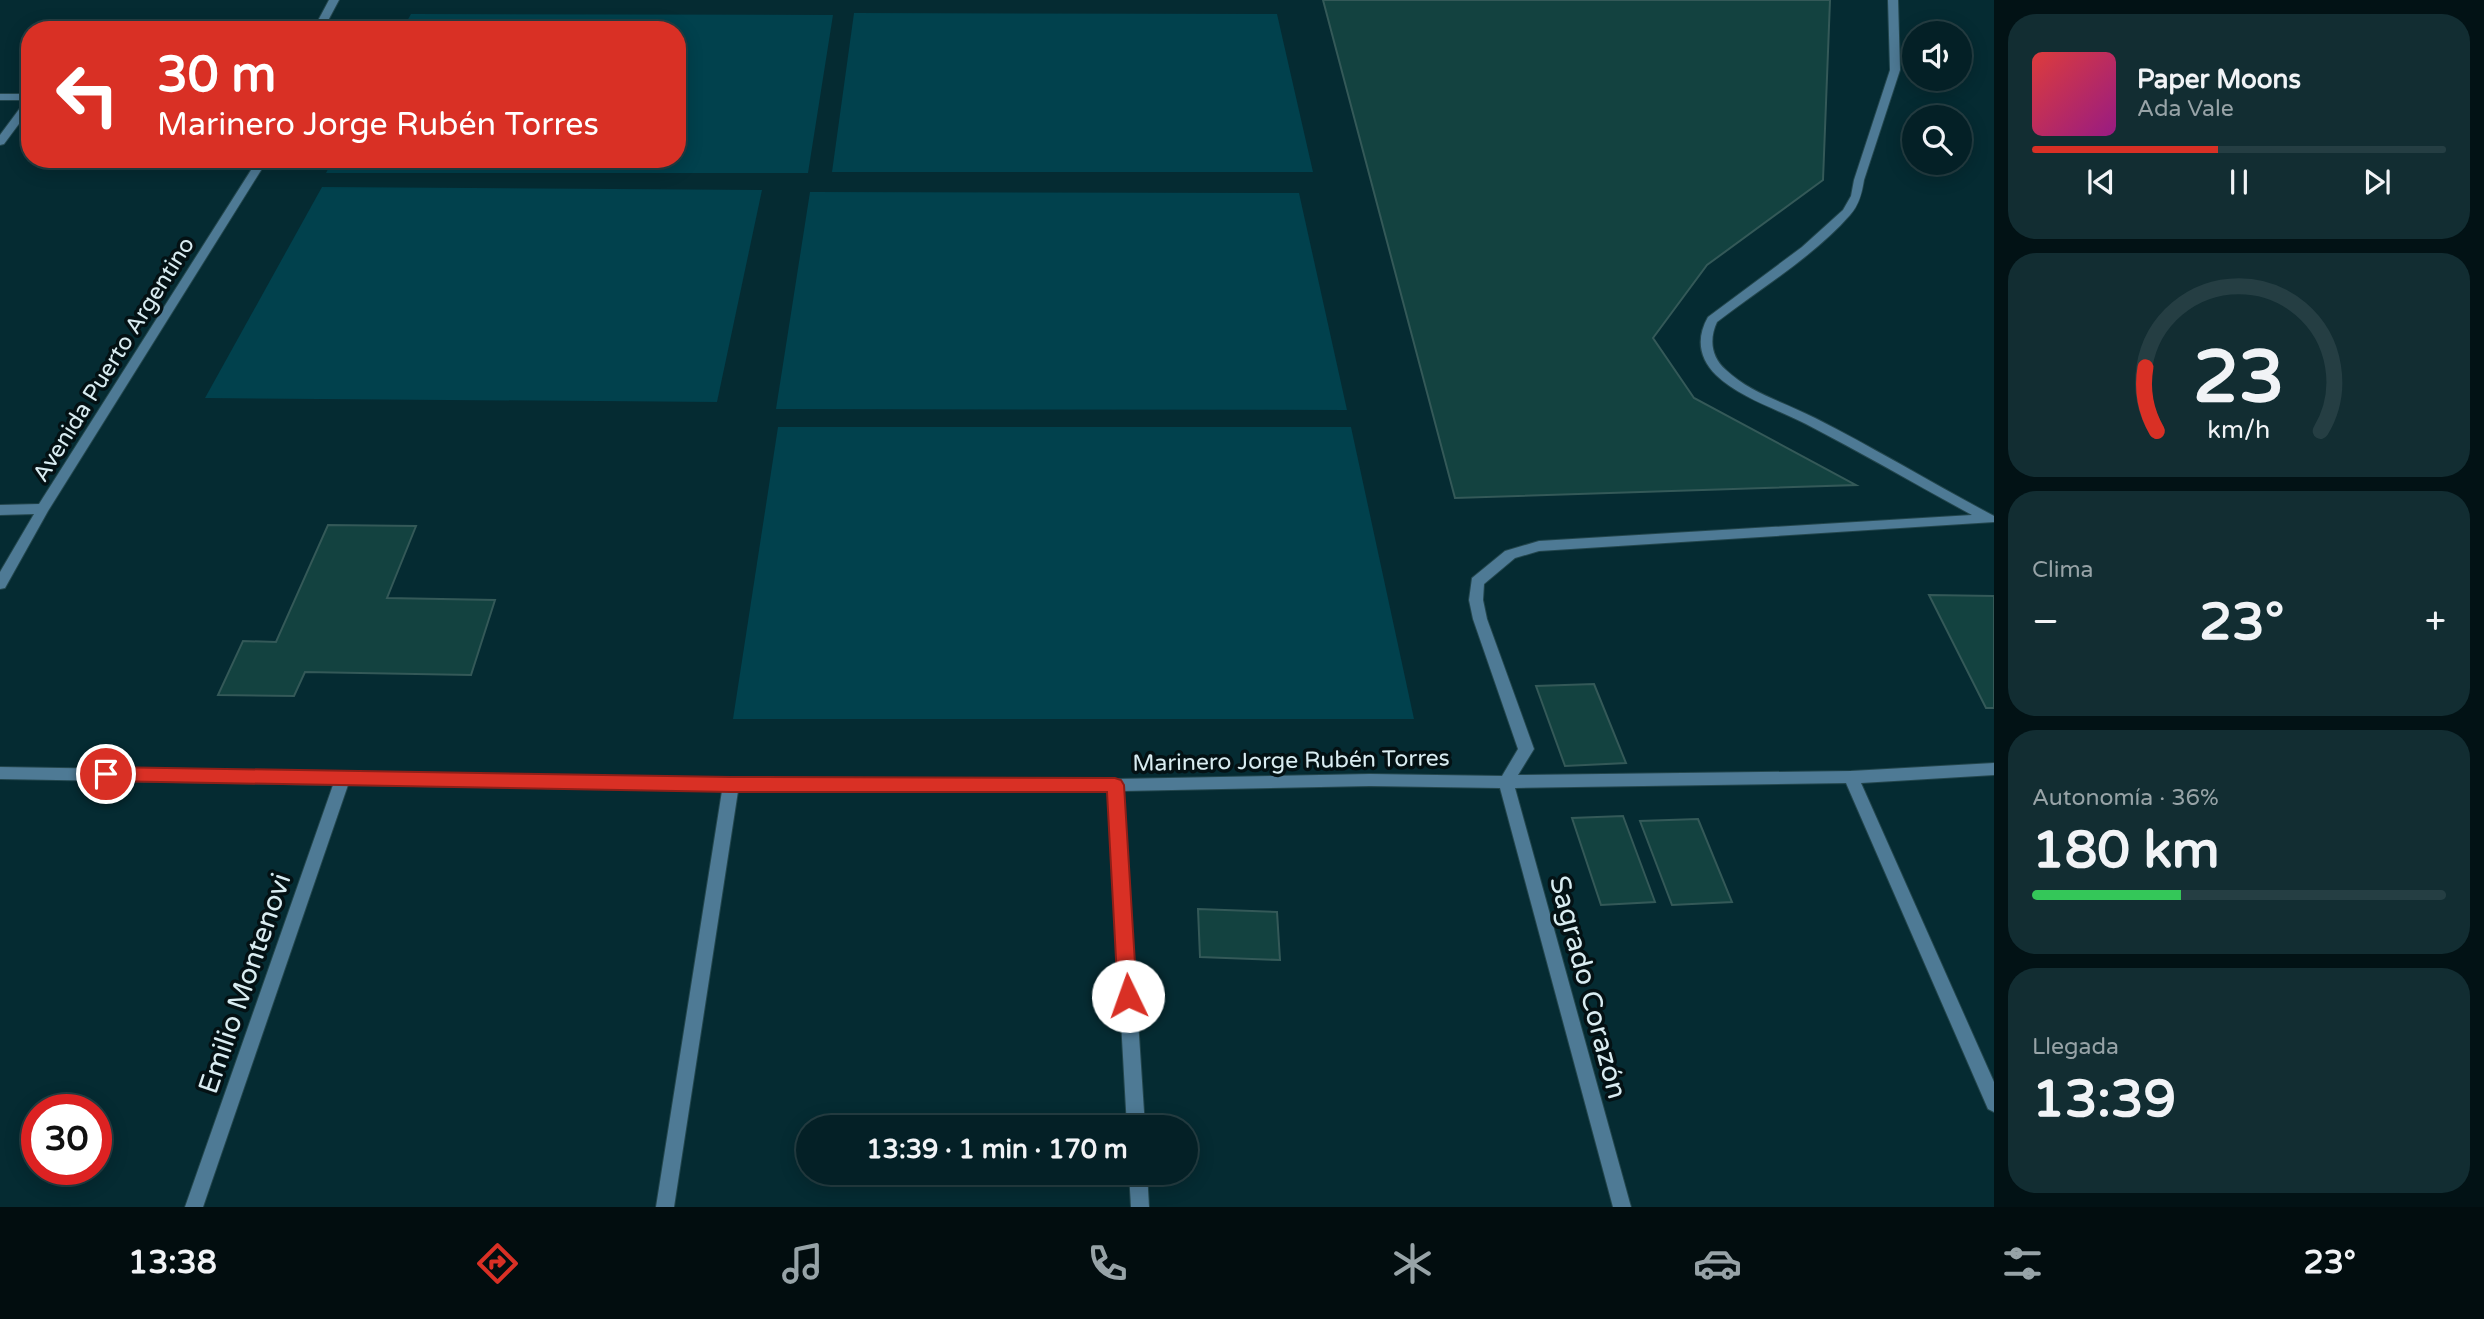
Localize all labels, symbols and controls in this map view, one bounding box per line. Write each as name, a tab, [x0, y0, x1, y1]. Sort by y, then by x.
map controls	[1902, 21, 1972, 175]
button: sound	[1902, 21, 1972, 91]
text: 30 m	[157, 46, 276, 105]
icon: left	[42, 49, 133, 140]
text: Paper Moons	[2137, 64, 2301, 95]
text: Ada Vale	[2137, 95, 2234, 123]
button: search	[1902, 105, 1972, 175]
text: Marinero Jorge Rubén Torres	[157, 106, 599, 144]
icon: previous	[2082, 163, 2120, 201]
icon: pause	[2220, 163, 2258, 201]
icon: next	[2358, 163, 2396, 201]
street label: Avenida Puerto Argentino	[27, 232, 201, 487]
text: 23	[2193, 334, 2285, 422]
text: km/h	[2208, 415, 2270, 445]
text: Clima	[2032, 556, 2093, 584]
text: 23°	[2199, 591, 2284, 654]
text: −	[2032, 599, 2059, 645]
text: +	[2425, 599, 2446, 645]
pin	[76, 744, 136, 804]
street label: Marinero Jorge Rubén Torres	[1132, 744, 1450, 778]
icon: arrive	[87, 755, 125, 793]
text: Autonomía · 36%	[2032, 784, 2219, 812]
text: 180 km	[2032, 819, 2220, 882]
street label: Emilio Montenovi	[191, 869, 299, 1098]
street label: Sagrado Corazón	[1542, 872, 1634, 1103]
position arrow	[1091, 959, 1165, 1033]
text: Llegada	[2032, 1033, 2119, 1061]
text: 13:39	[2032, 1068, 2176, 1131]
speed limit sign: 30	[21, 1094, 112, 1185]
text: 13:39 · 1 min · 170 m	[866, 1134, 1128, 1165]
icon: directions	[473, 1239, 522, 1288]
icon: music	[778, 1239, 827, 1288]
icon: phone	[1083, 1239, 1132, 1288]
icon: climate	[1388, 1239, 1437, 1288]
icon: car	[1693, 1239, 1742, 1288]
icon: filters	[1998, 1239, 2047, 1288]
text: 13:38	[128, 1244, 217, 1282]
text: 23°	[2304, 1244, 2356, 1282]

